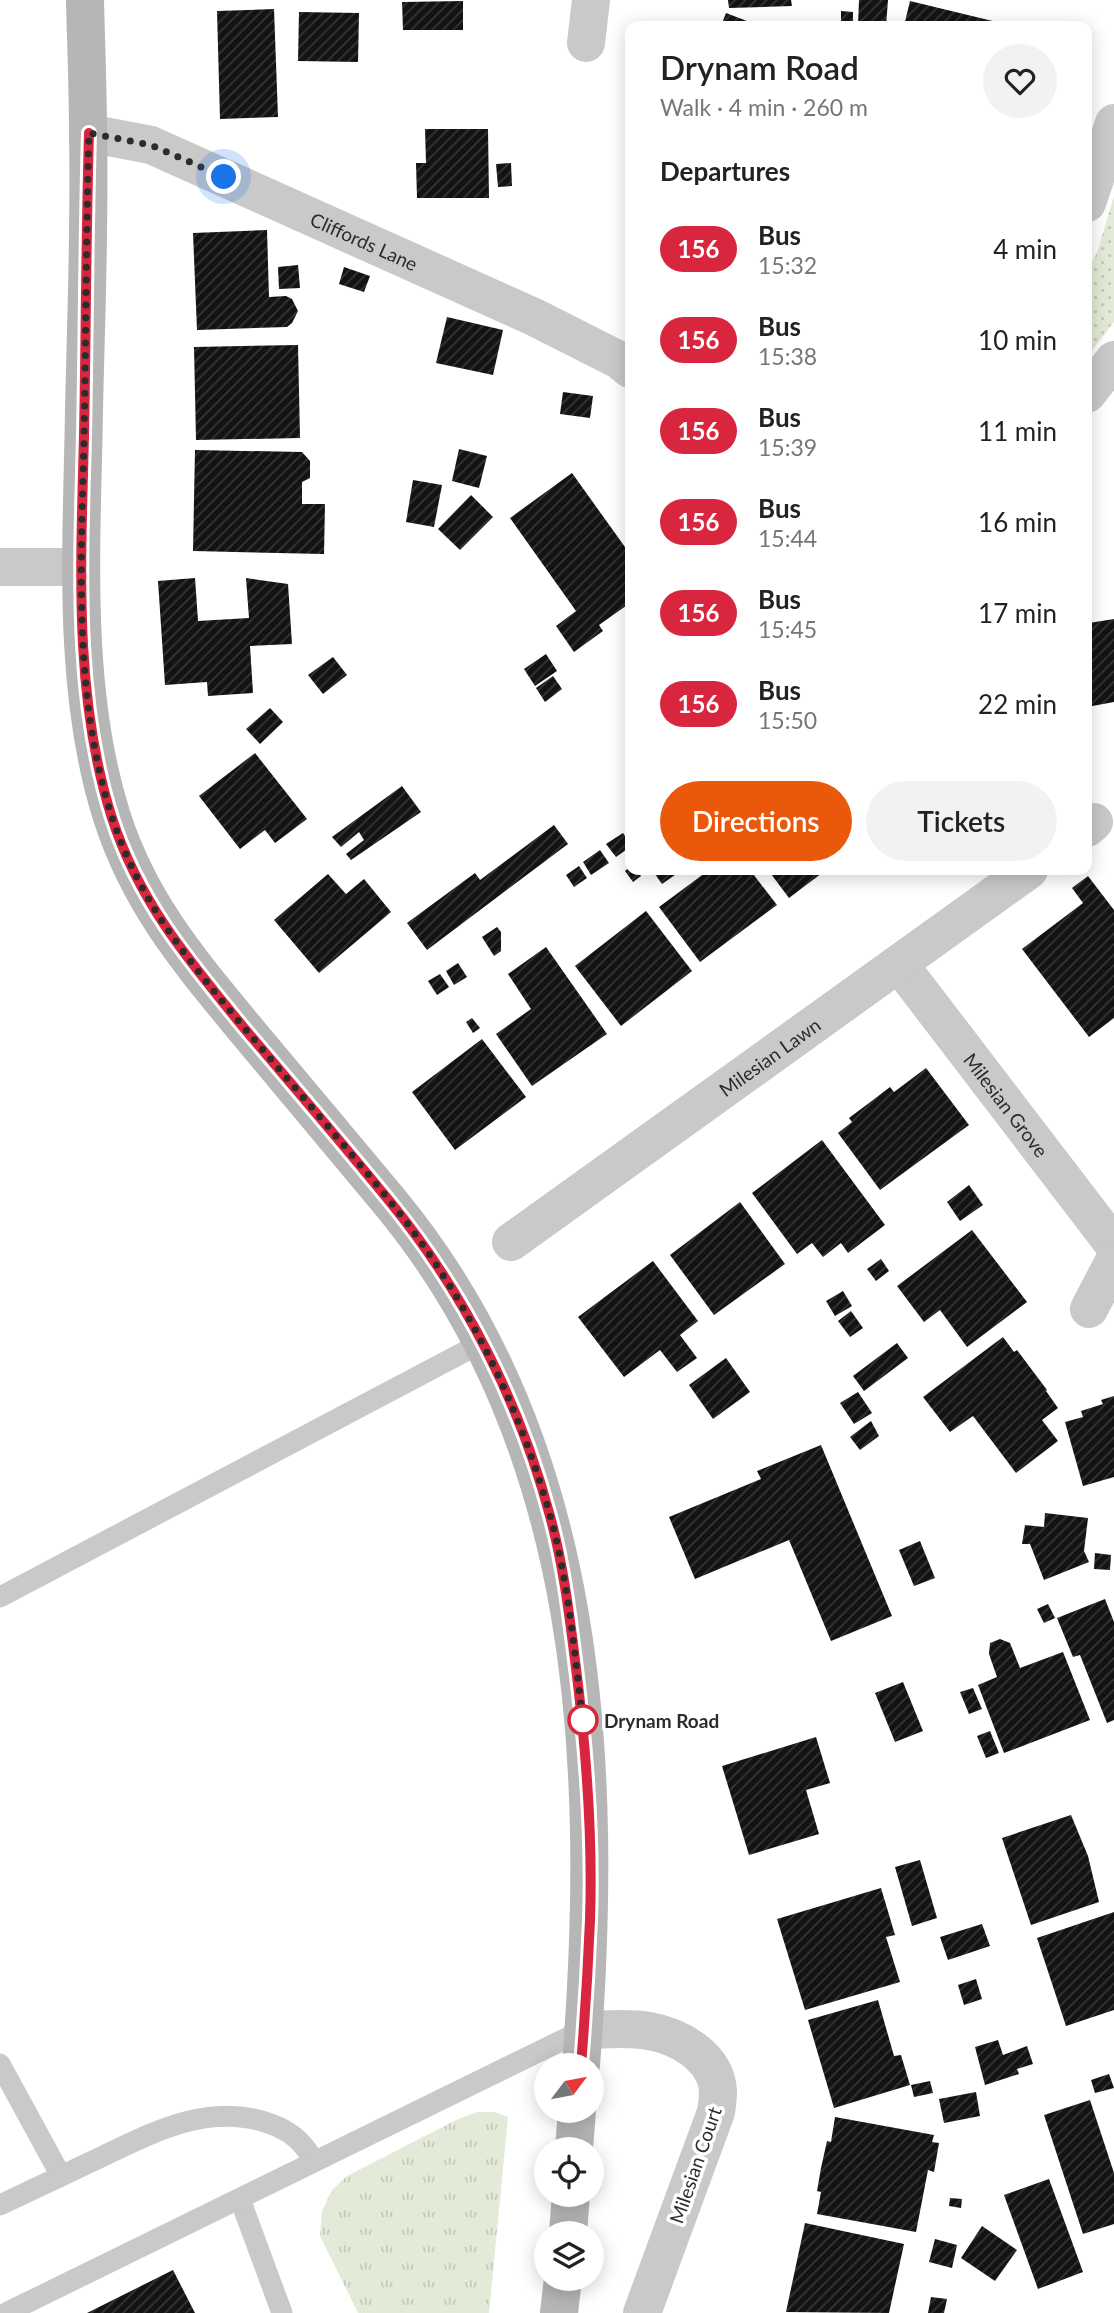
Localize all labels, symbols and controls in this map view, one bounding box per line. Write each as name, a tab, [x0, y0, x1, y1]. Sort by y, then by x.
button: heart	[983, 44, 1057, 118]
text: Drynam Road	[660, 47, 859, 87]
text: Walk · 4 min · 260 m	[660, 93, 868, 121]
text: Departures	[660, 155, 790, 187]
your location	[206, 159, 241, 194]
street label: Cliffords Lane	[307, 207, 422, 275]
text: Bus	[758, 219, 801, 251]
text: 4 min	[993, 233, 1057, 265]
text: 156	[678, 234, 719, 263]
text: 15:32	[758, 251, 817, 279]
text: Bus	[758, 310, 801, 342]
text: 10 min	[978, 324, 1057, 356]
text: 156	[678, 325, 719, 354]
text: 15:38	[758, 342, 817, 370]
text: Bus	[758, 401, 801, 433]
text: 11 min	[978, 415, 1057, 447]
text: 156	[678, 416, 719, 445]
text: 15:39	[758, 433, 817, 461]
text: Bus	[758, 492, 801, 524]
text: 16 min	[978, 506, 1057, 538]
text: 156	[678, 507, 719, 536]
text: 15:44	[758, 524, 817, 552]
text: Bus	[758, 583, 801, 615]
text: 17 min	[978, 597, 1057, 629]
text: 156	[678, 598, 719, 627]
text: 15:45	[758, 615, 817, 643]
text: Bus	[758, 674, 801, 706]
text: 22 min	[978, 688, 1057, 720]
text: 156	[678, 689, 719, 718]
text: 15:50	[758, 706, 817, 734]
button: Directions	[660, 781, 852, 861]
button: Tickets	[866, 781, 1057, 861]
street label: Milesian Lawn	[714, 1012, 824, 1101]
street label: Milesian Grove	[960, 1048, 1054, 1161]
marker: Drynam Road	[568, 1705, 598, 1735]
place label: Drynam Road	[604, 1709, 719, 1732]
north arrow	[534, 2053, 604, 2123]
map controls	[534, 2053, 604, 2291]
street label: Milesian Court	[664, 2103, 726, 2226]
button: locate	[534, 2137, 604, 2207]
button: layers	[534, 2221, 604, 2291]

